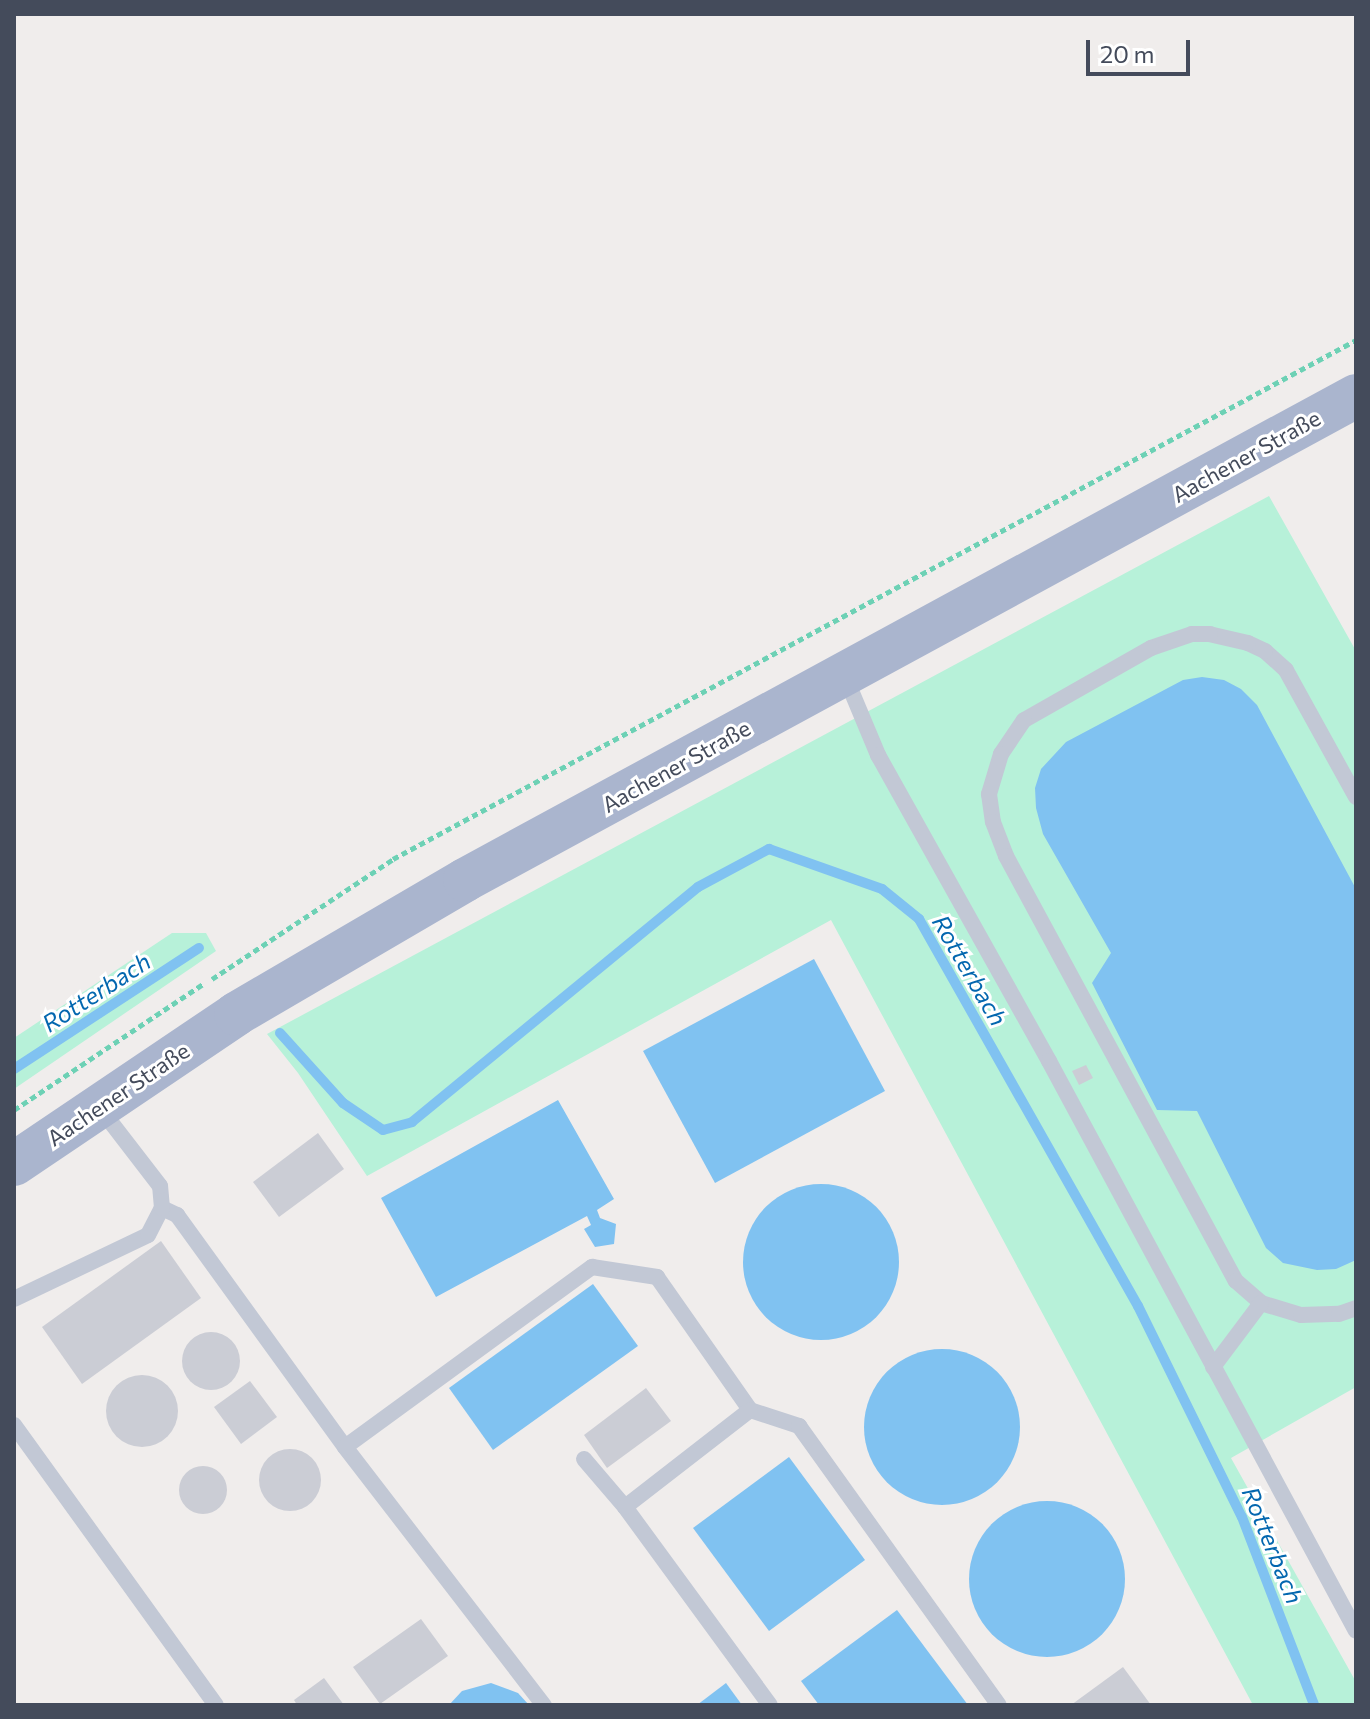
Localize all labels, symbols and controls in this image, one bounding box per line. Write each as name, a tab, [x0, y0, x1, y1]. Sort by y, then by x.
scale bar	[1090, 24, 1194, 74]
text: 20 m	[1100, 39, 1154, 68]
street label: Aachener Straße	[1167, 404, 1325, 508]
street label: Aachener Straße	[597, 714, 755, 818]
water label: Rotterbach	[927, 909, 1013, 1031]
water label: Rotterbach	[36, 946, 156, 1038]
street label: Aachener Straße	[42, 1037, 194, 1151]
water label: Rotterbach	[1237, 1482, 1309, 1608]

